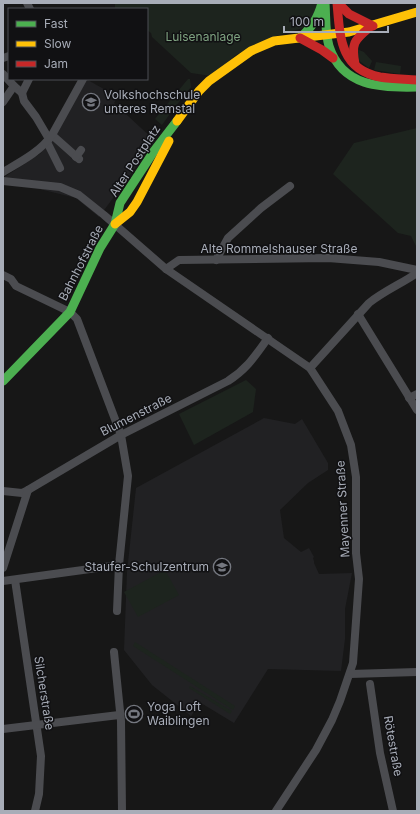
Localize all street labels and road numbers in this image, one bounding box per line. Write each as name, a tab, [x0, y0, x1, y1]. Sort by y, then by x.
street label: Alter Postplatz	[106, 122, 163, 199]
street label: Bahnhofstraße	[55, 222, 106, 303]
street label: Alte Rommelshauser Straße	[201, 241, 357, 256]
street label: Blumenstraße	[97, 390, 174, 439]
street label: Mayenner Straße	[332, 460, 353, 558]
street label: Silcherstraße	[31, 655, 58, 731]
street label: Rötestraße	[381, 714, 406, 777]

